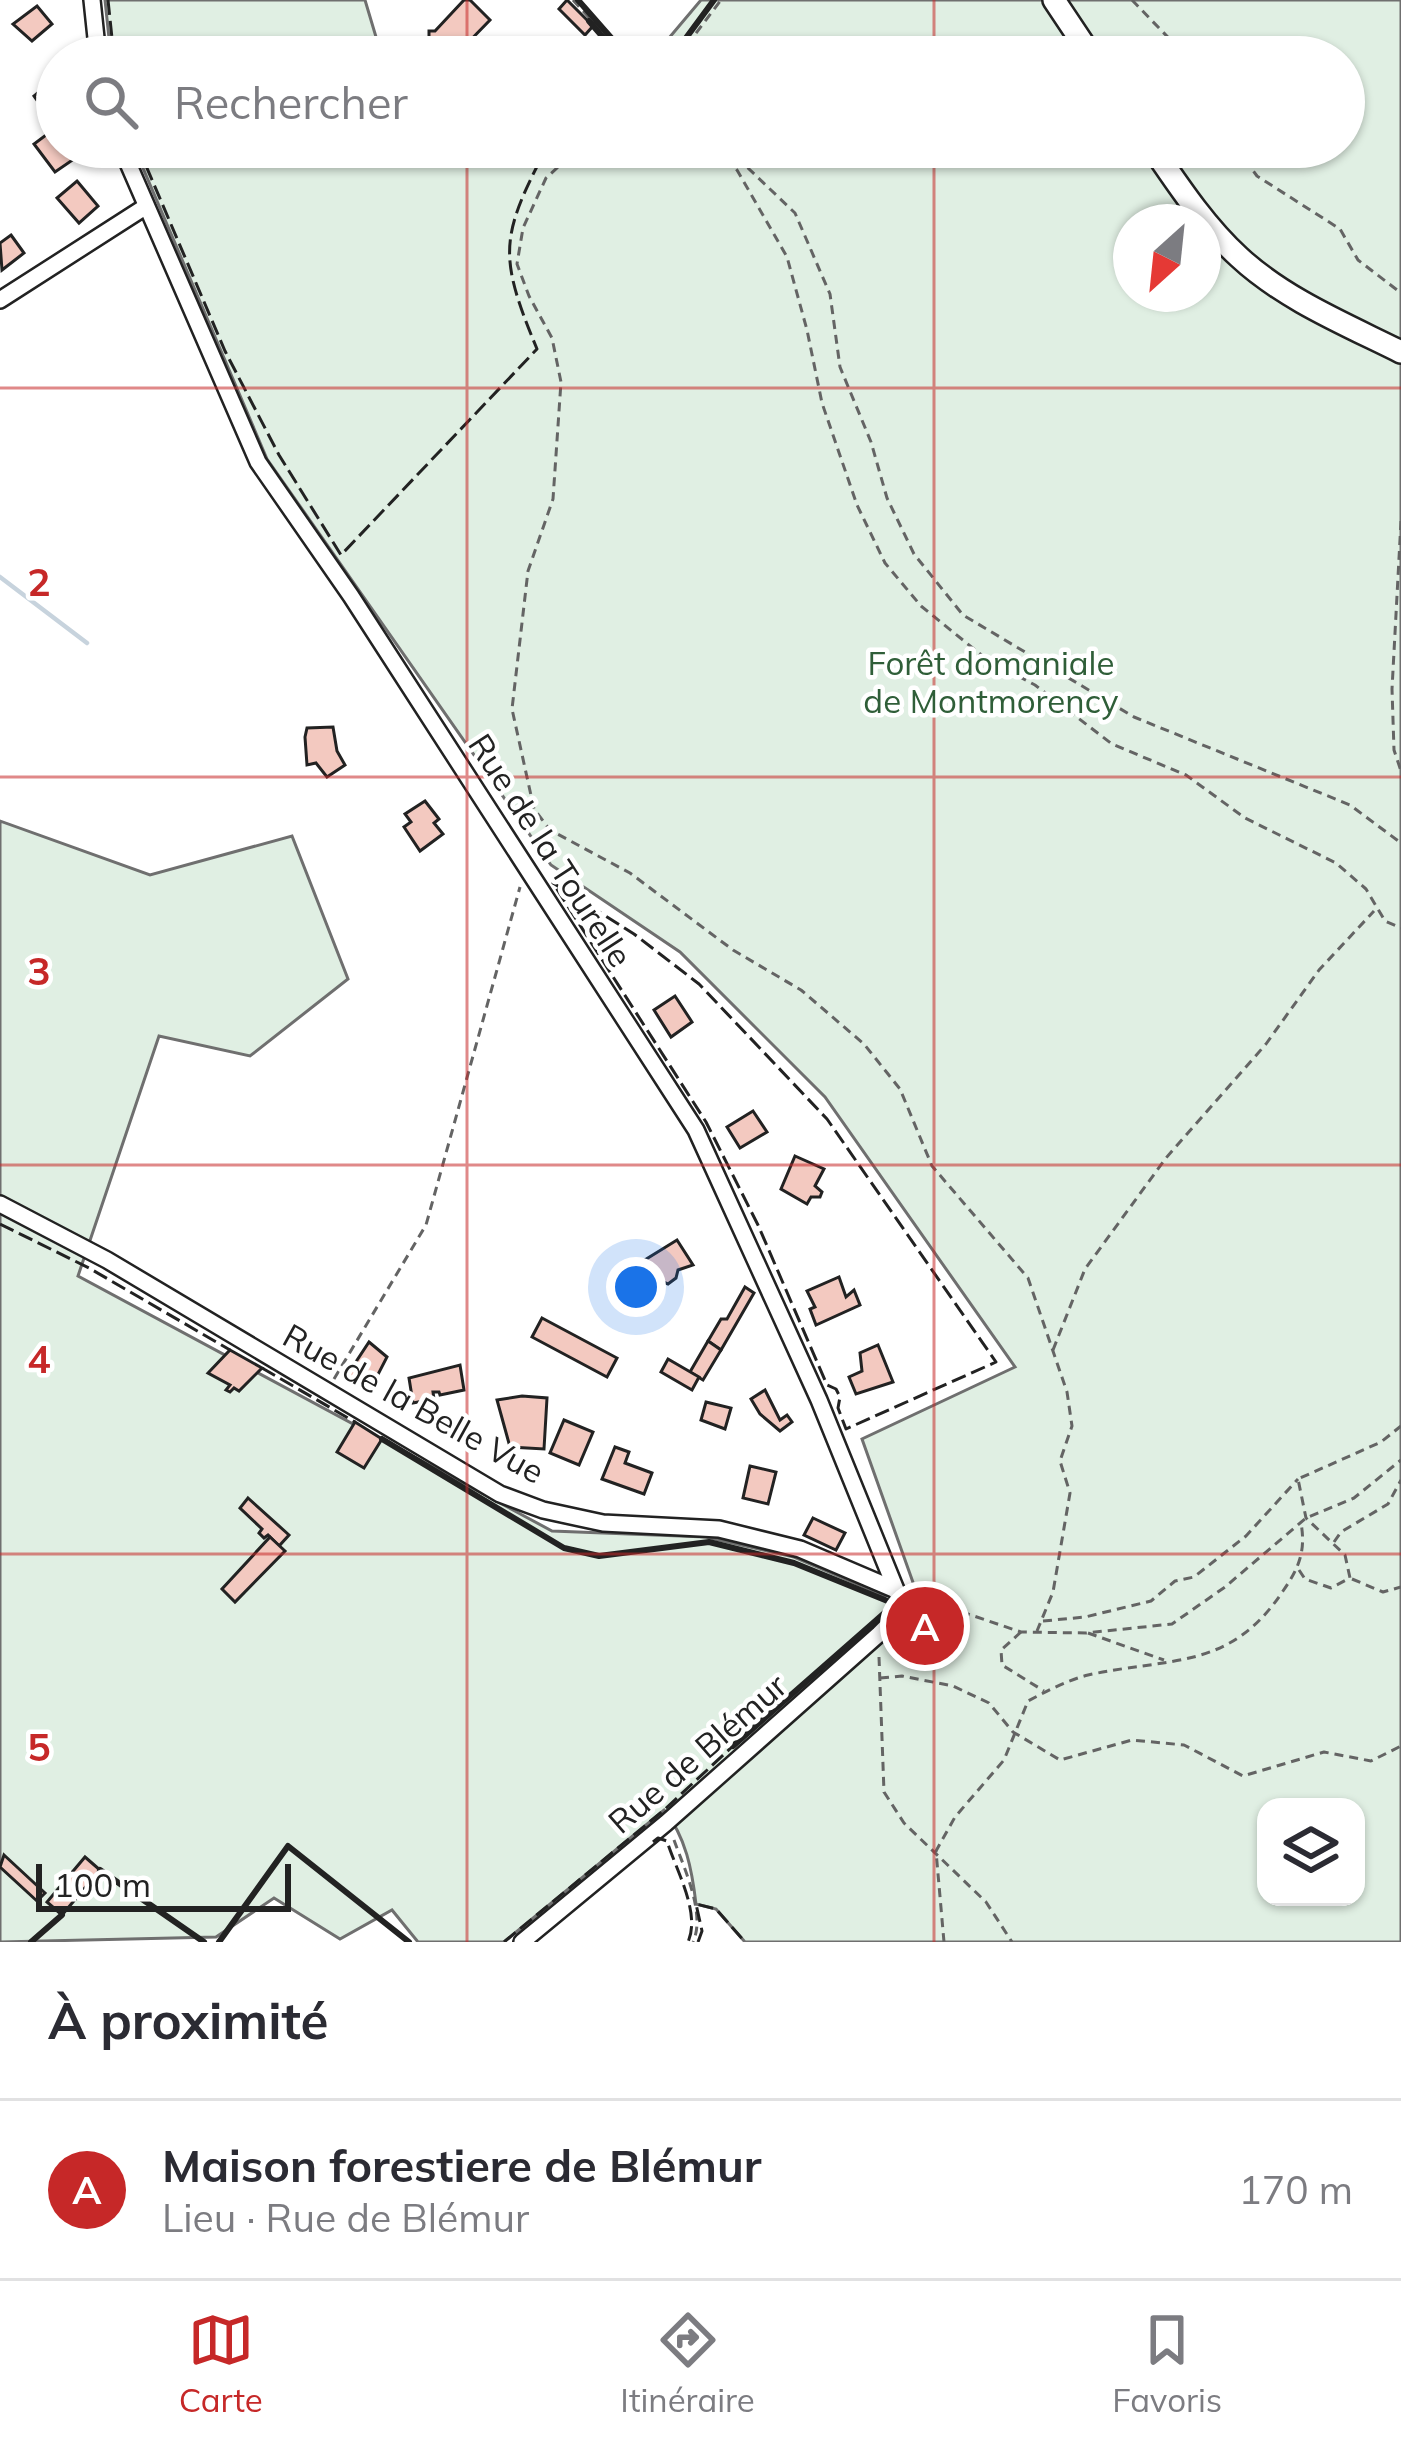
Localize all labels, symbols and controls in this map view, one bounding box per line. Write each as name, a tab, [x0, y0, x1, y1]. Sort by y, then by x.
search box	[36, 36, 1365, 168]
icon: search	[78, 69, 144, 135]
text: Rechercher	[174, 74, 408, 130]
north arrow	[1113, 204, 1221, 312]
text: 2	[27, 557, 51, 606]
park label: Forêt domaniale de Montmorency	[863, 642, 1119, 721]
street label: Rue de la Tourelle	[460, 726, 642, 974]
text: 3	[27, 946, 51, 995]
your location	[606, 1257, 666, 1317]
street label: Rue de la Belle Vue	[276, 1314, 552, 1492]
text: 4	[27, 1334, 51, 1383]
pin: A	[886, 1581, 964, 1671]
street label: Rue de Blémur	[599, 1664, 795, 1842]
text: 5	[27, 1722, 51, 1771]
map controls	[1257, 1798, 1365, 1906]
button: layers	[1257, 1798, 1365, 1906]
scale bar	[36, 1858, 291, 1911]
text: 100 m	[54, 1864, 151, 1905]
text: À proximité	[48, 1988, 329, 2052]
text: Maison forestiere de Blémur	[162, 2137, 761, 2193]
text: A	[72, 2165, 102, 2214]
text: 170 m	[1238, 2165, 1353, 2214]
text: Lieu · Rue de Blémur	[162, 2193, 529, 2242]
tab: Carte	[179, 2307, 263, 2420]
tab: Itinéraire	[620, 2307, 755, 2420]
tab: Favoris	[1112, 2307, 1222, 2420]

